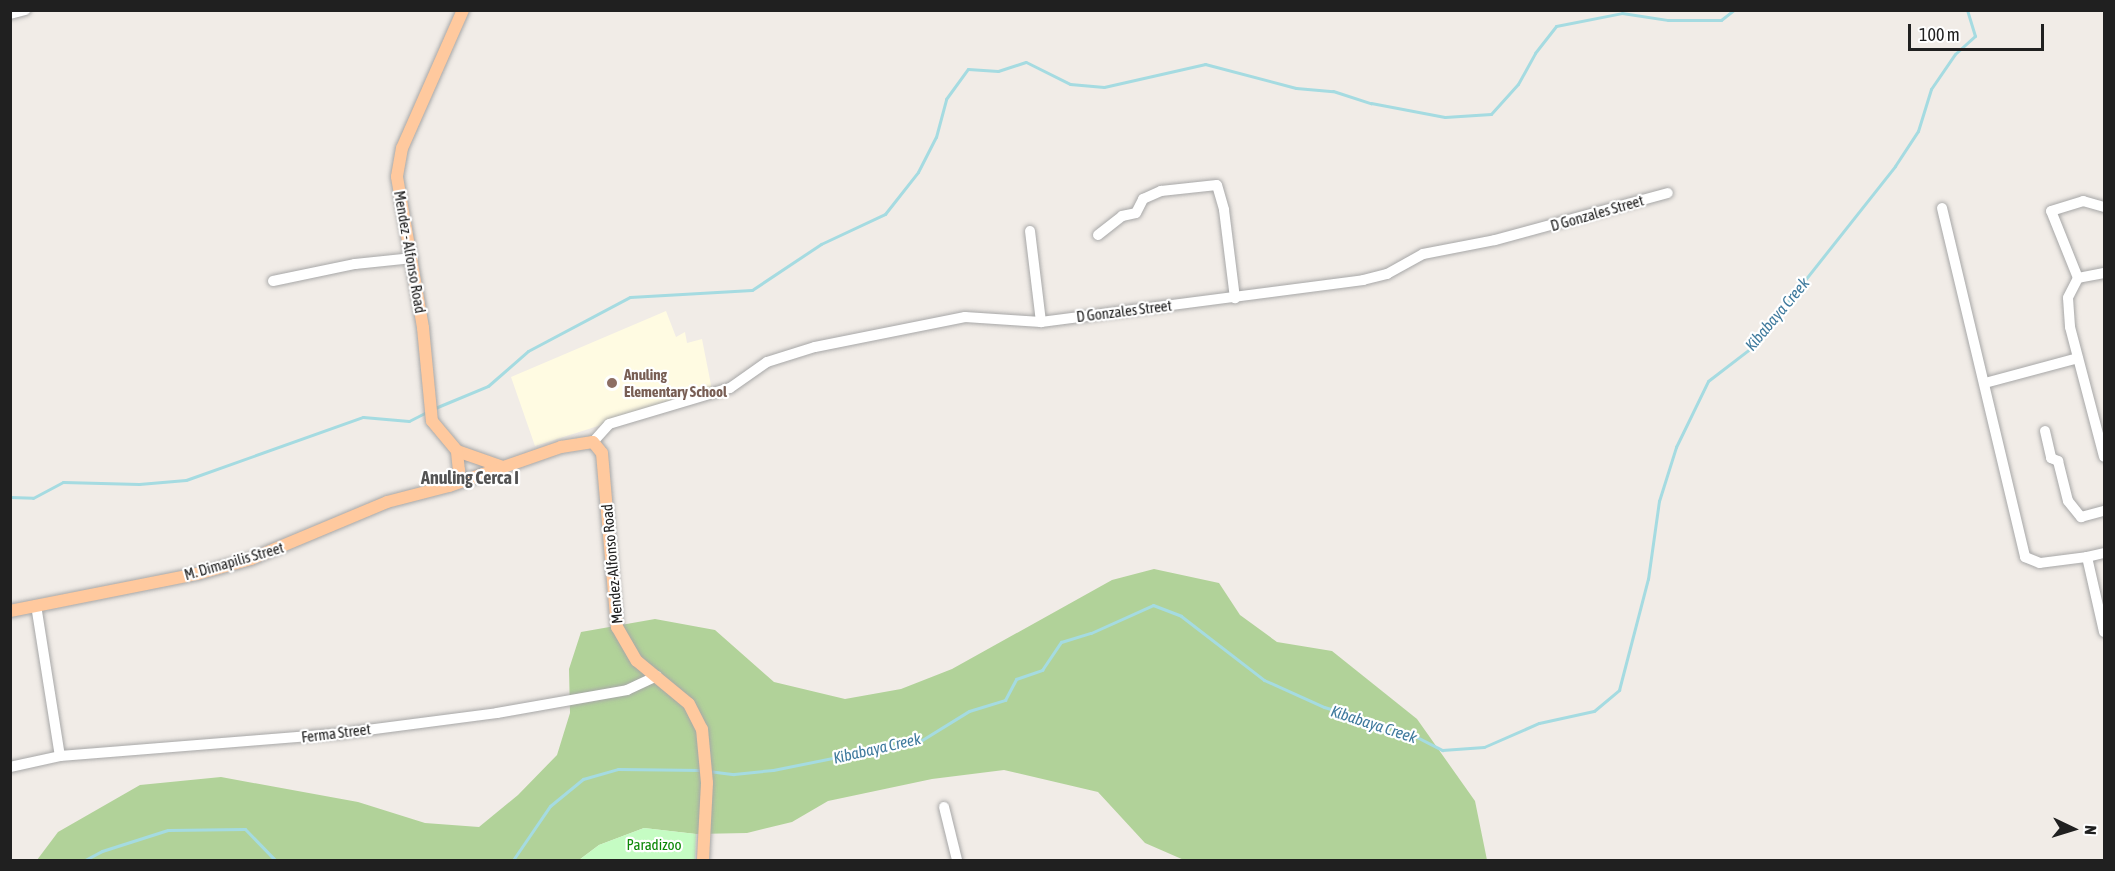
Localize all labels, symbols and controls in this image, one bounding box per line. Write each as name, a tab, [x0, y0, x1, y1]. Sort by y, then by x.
scale bar	[1911, 12, 2048, 50]
text: 100 m	[1919, 24, 1960, 45]
street label: Mendez - Alfonso Road	[390, 189, 430, 315]
street label: D Gonzales Street	[1548, 191, 1646, 235]
water label: Kibabaya Creek	[1741, 274, 1813, 354]
street label: D Gonzales Street	[1075, 296, 1173, 326]
place label: Anuling Elementary School	[624, 365, 727, 400]
marker: Anuling Elementary School	[605, 376, 619, 390]
district label: Anuling Cerca I	[421, 467, 519, 489]
street label: Mendez-Alfonso Road	[598, 503, 626, 625]
street label: M. Dimapilis Street	[182, 538, 286, 584]
water label: Kibabaya Creek	[1328, 701, 1420, 747]
street label: Ferma Street	[300, 720, 372, 746]
water label: Kibabaya Creek	[831, 729, 923, 767]
north arrow	[2043, 799, 2103, 859]
text: N	[2082, 825, 2100, 836]
park label: Paradizoo	[626, 836, 682, 854]

